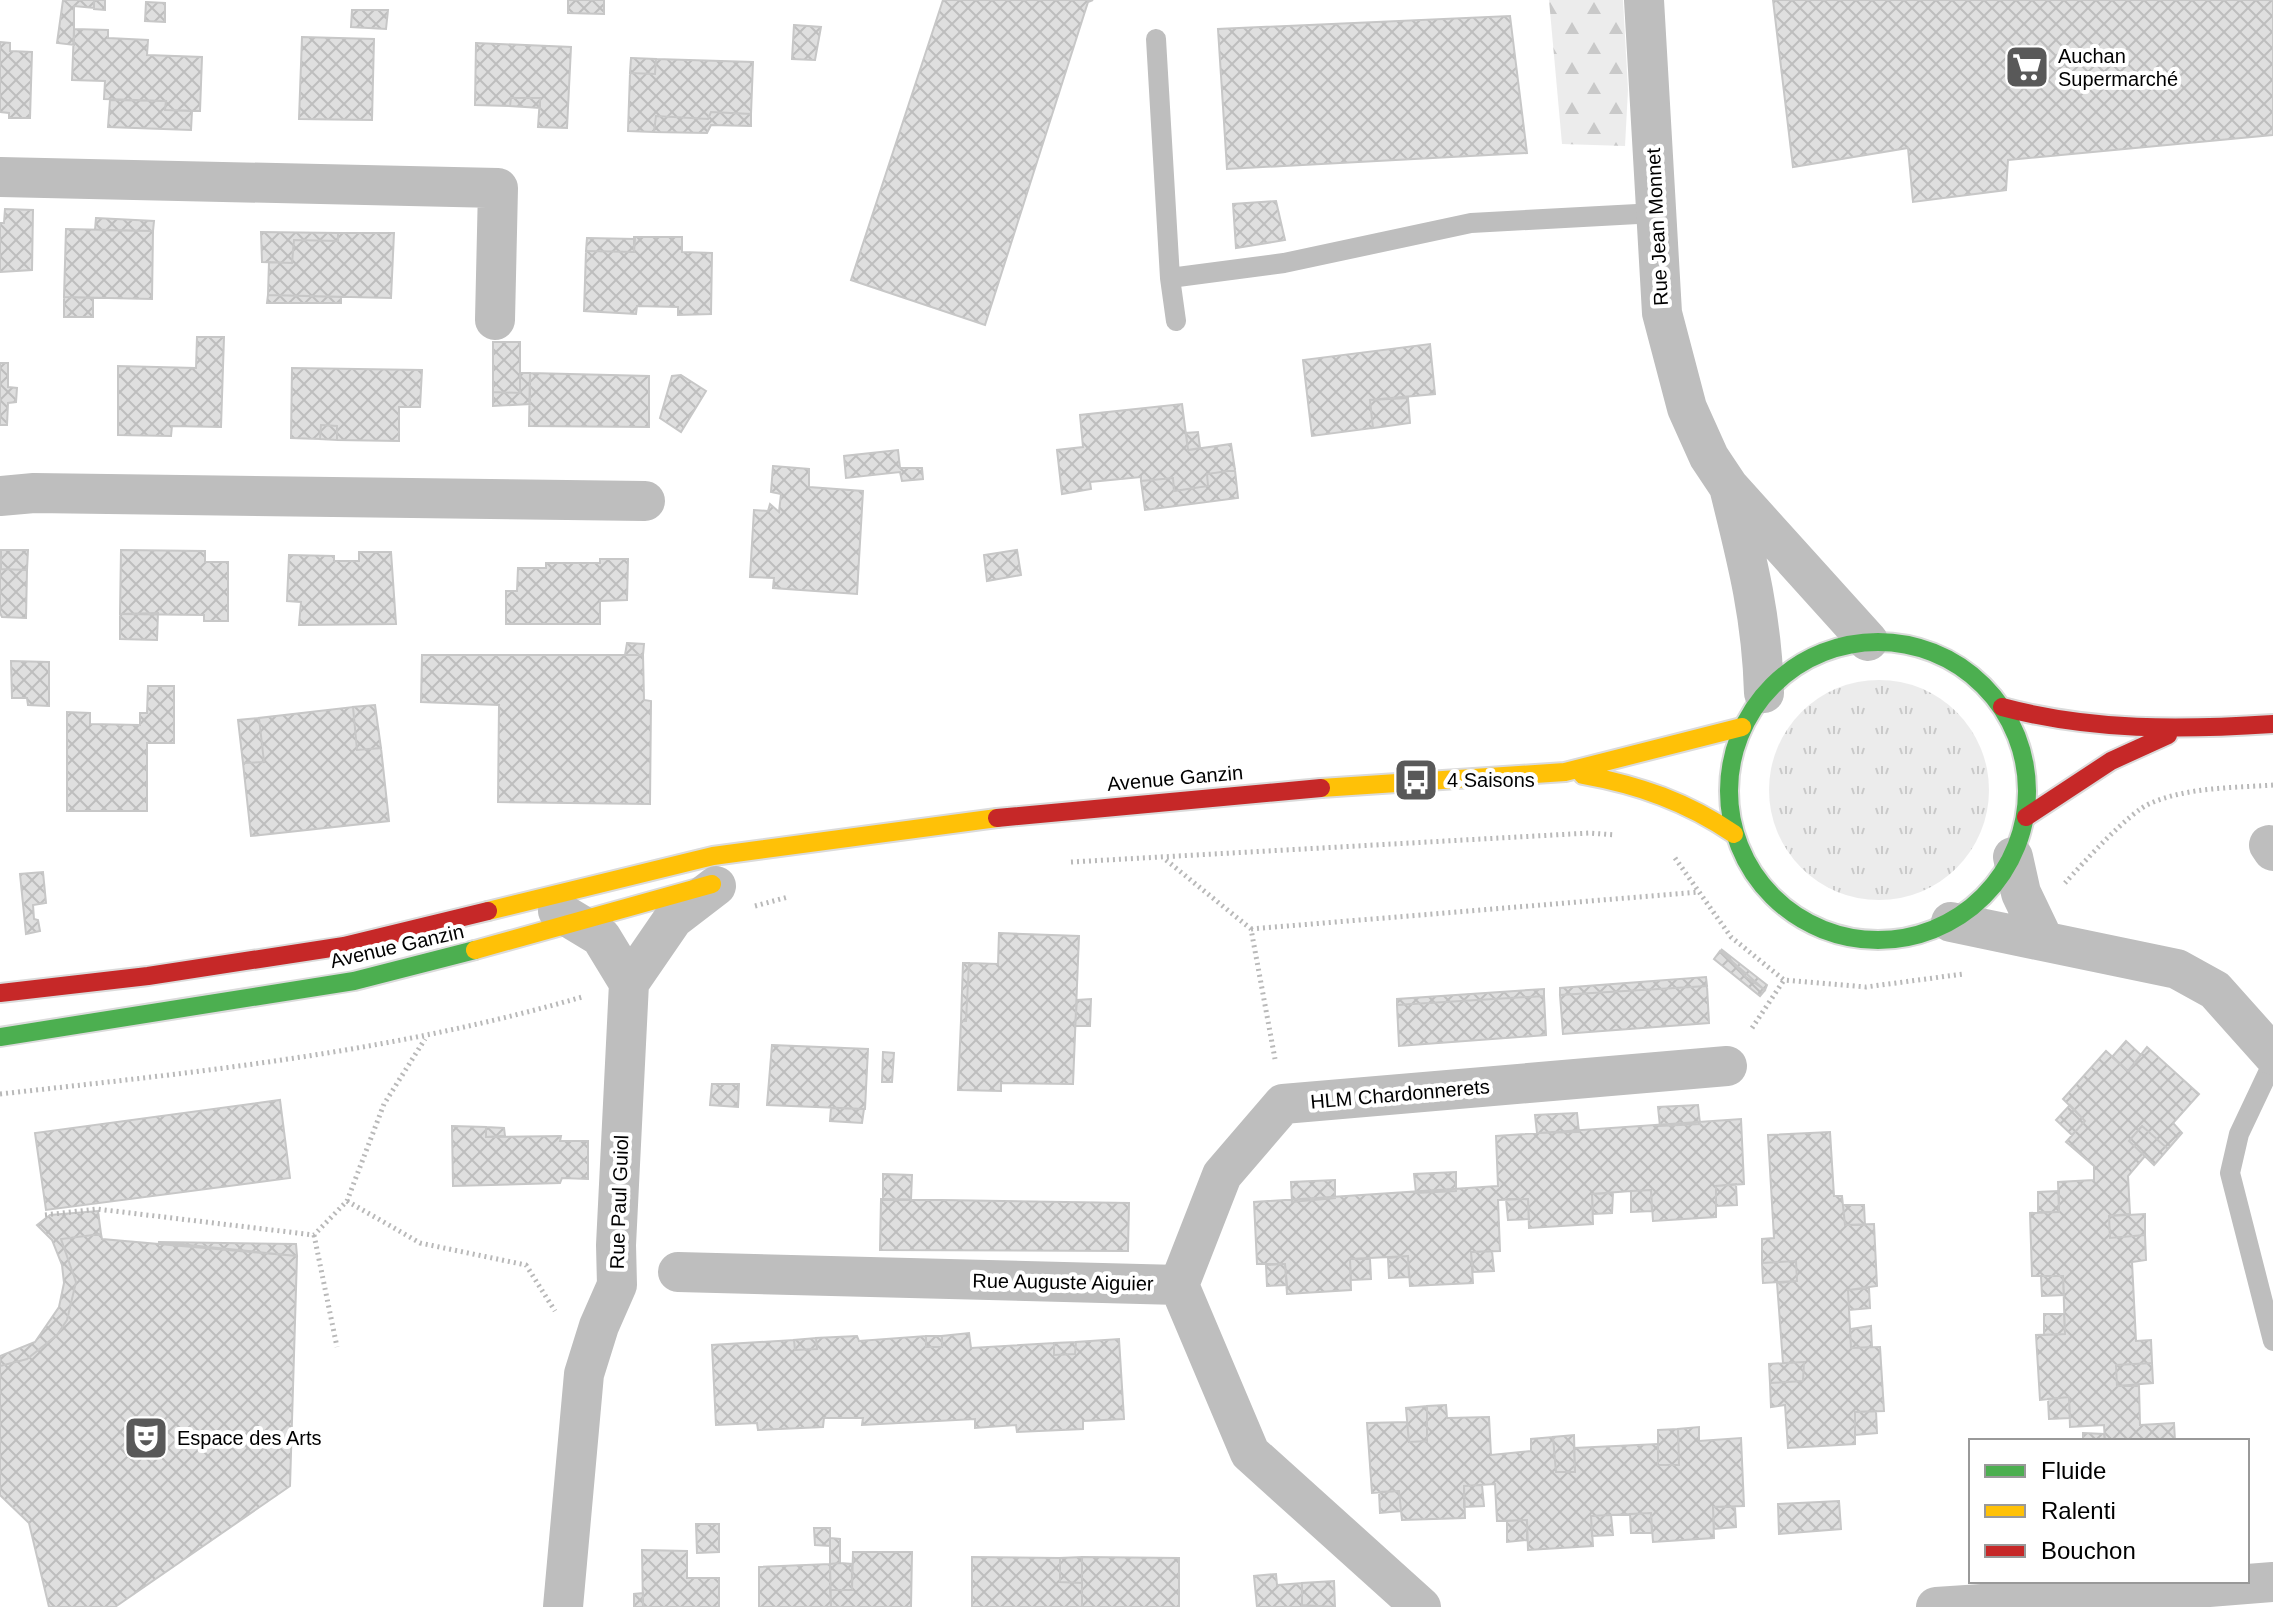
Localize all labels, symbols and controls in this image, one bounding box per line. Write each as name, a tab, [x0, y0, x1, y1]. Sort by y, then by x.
supermarket icon: Auchan Supermarché	[2003, 43, 2051, 91]
place label: Auchan Supermarché	[2058, 45, 2178, 90]
street label: Rue Jean Monnet	[1642, 147, 1672, 306]
bus stop icon: 4 Saisons	[1392, 756, 1440, 804]
street label: Avenue Ganzin	[1106, 761, 1244, 795]
place label: 4 Saisons	[1447, 769, 1535, 791]
street label: Avenue Ganzin	[328, 920, 466, 972]
street label: HLM Chardonnerets	[1309, 1075, 1491, 1113]
street label: Rue Paul Guiol	[606, 1134, 632, 1270]
street label: Rue Auguste Aiguier	[972, 1269, 1154, 1295]
theatre icon: Espace des Arts	[122, 1414, 170, 1462]
place label: Espace des Arts	[177, 1427, 322, 1449]
legend	[1969, 1439, 2249, 1583]
text: Fluide	[2041, 1457, 2106, 1484]
text: Ralenti	[2041, 1497, 2116, 1524]
text: Bouchon	[2041, 1537, 2136, 1564]

